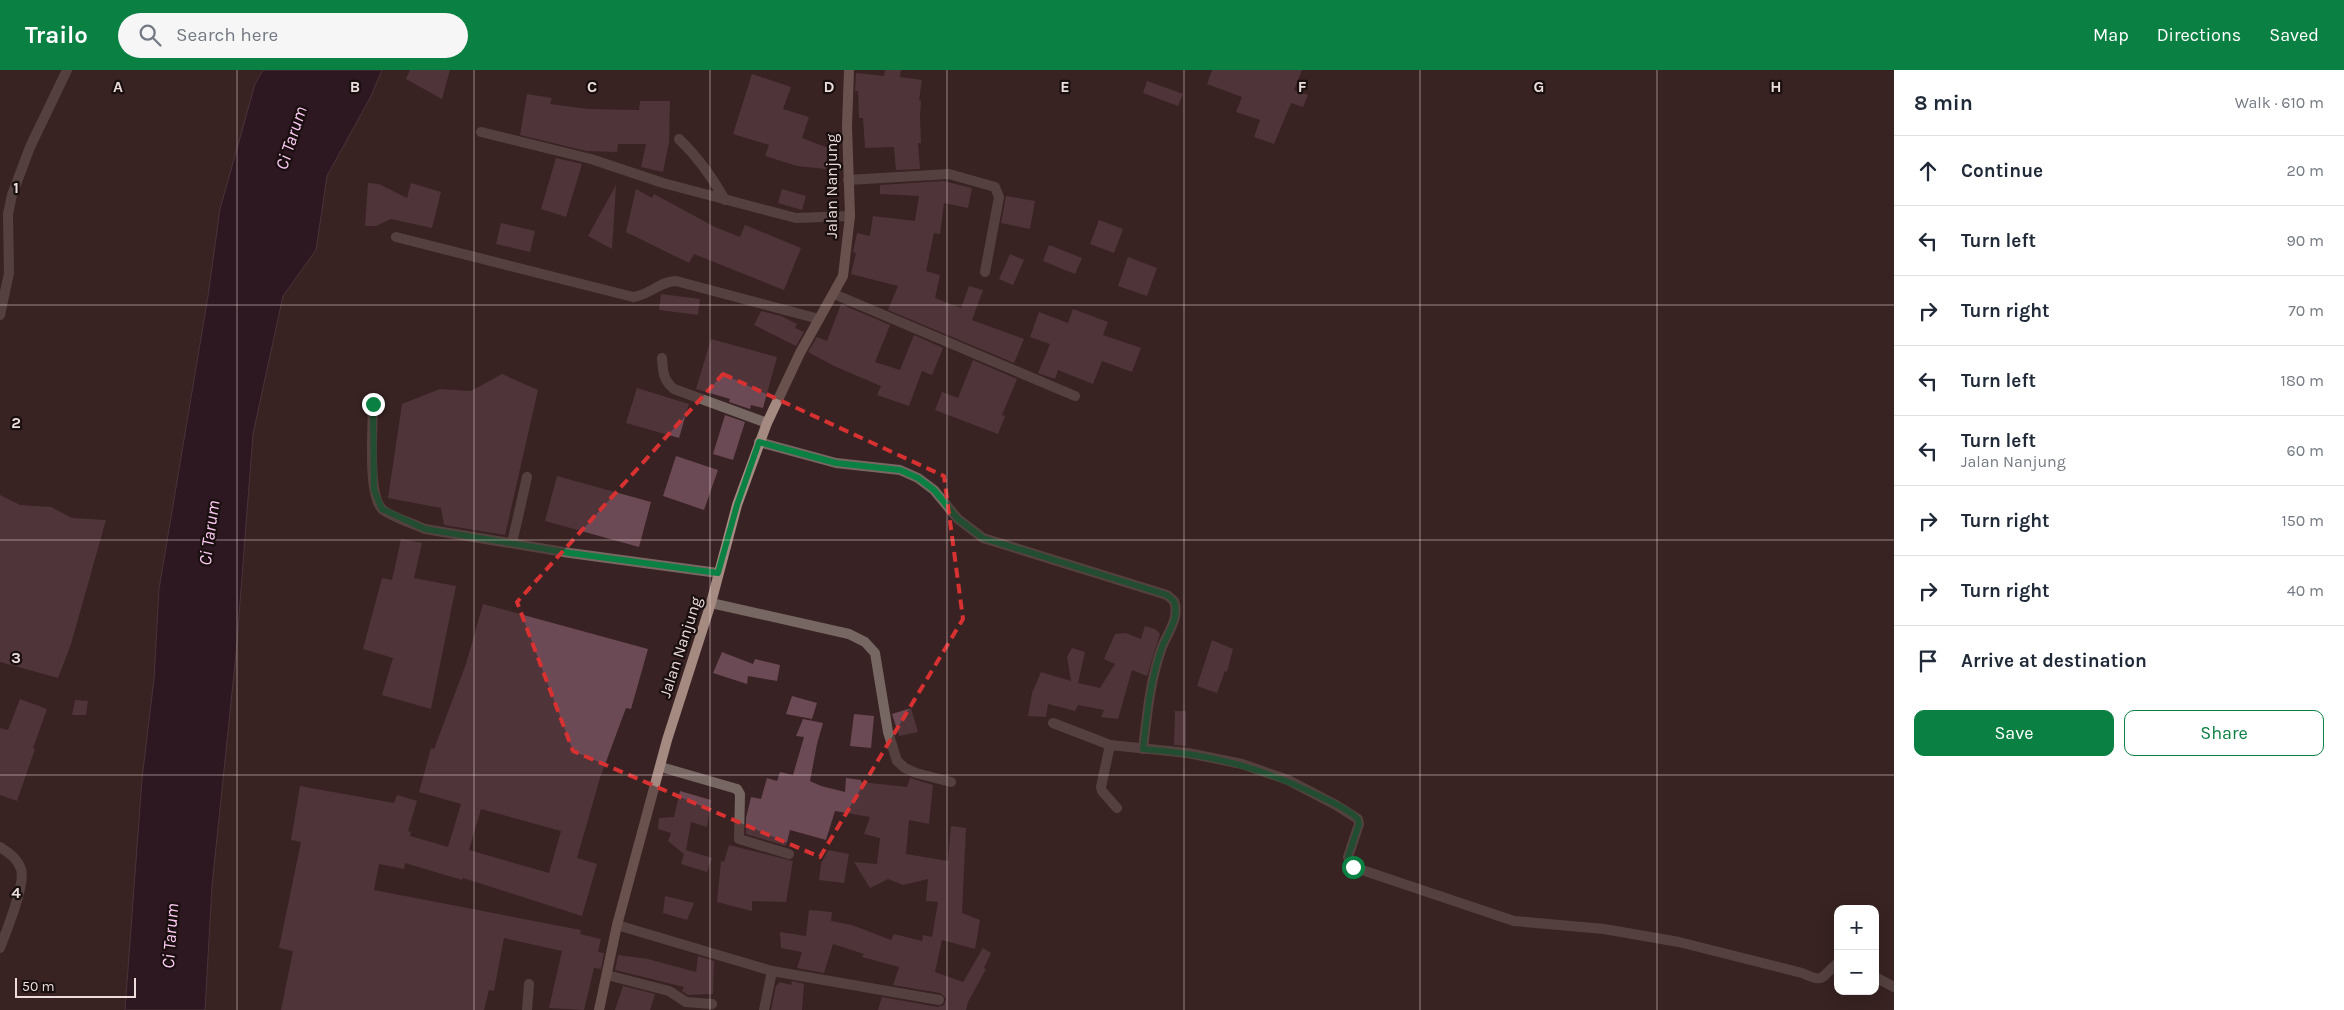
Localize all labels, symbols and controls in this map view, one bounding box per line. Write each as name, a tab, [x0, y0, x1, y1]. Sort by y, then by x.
search box	[118, 13, 468, 58]
text: Trailo	[25, 21, 88, 49]
icon: search	[136, 21, 164, 49]
text: Search here	[176, 24, 278, 46]
text: Map	[2093, 24, 2129, 46]
text: Directions	[2157, 24, 2241, 46]
text: Saved	[2269, 24, 2319, 46]
text: A	[113, 77, 123, 96]
text: B	[350, 77, 360, 96]
text: C	[587, 77, 597, 96]
text: D	[824, 77, 835, 96]
text: E	[1060, 77, 1070, 96]
text: F	[1298, 77, 1307, 96]
text: G	[1534, 77, 1544, 96]
text: H	[1770, 77, 1782, 96]
text: 8 min	[1914, 91, 1973, 115]
text: Walk · 610 m	[2235, 93, 2324, 112]
water label: Ci Tarum	[270, 103, 312, 173]
street label: Jalan Nanjung	[822, 134, 841, 238]
icon: ahead	[1914, 157, 1942, 185]
text: Continue	[1961, 160, 2043, 182]
text: 20 m	[2286, 161, 2324, 180]
text: 1	[13, 178, 19, 197]
icon: left	[1914, 227, 1942, 255]
text: Turn left	[1961, 230, 2036, 252]
text: 90 m	[2286, 231, 2324, 250]
icon: right	[1914, 297, 1942, 325]
text: Turn right	[1961, 300, 2050, 322]
text: 70 m	[2288, 301, 2324, 320]
icon: left	[1914, 367, 1942, 395]
text: Turn left	[1961, 370, 2036, 392]
text: 180 m	[2281, 371, 2324, 390]
route end	[362, 393, 385, 416]
text: 2	[11, 413, 21, 432]
text: Turn left	[1961, 430, 2036, 452]
icon: left	[1914, 437, 1942, 465]
text: 60 m	[2287, 441, 2324, 460]
text: Jalan Nanjung	[1961, 452, 2066, 471]
water label: Ci Tarum	[194, 499, 224, 567]
icon: right	[1914, 507, 1942, 535]
text: Turn right	[1961, 510, 2050, 532]
text: 150 m	[2281, 511, 2324, 530]
icon: right	[1914, 577, 1942, 605]
text: Turn right	[1961, 580, 2050, 602]
text: 40 m	[2287, 581, 2324, 600]
street label: Jalan Nanjung	[655, 594, 706, 700]
icon: arrive	[1914, 647, 1942, 675]
text: 3	[11, 648, 21, 667]
text: Arrive at destination	[1961, 650, 2147, 672]
button: Save	[1914, 710, 2114, 756]
button: Share	[2124, 710, 2324, 756]
route start	[1342, 856, 1365, 879]
text: 4	[11, 883, 21, 902]
water label: Ci Tarum	[157, 903, 183, 969]
map controls	[1834, 905, 1879, 995]
button: +	[1834, 905, 1879, 950]
button: −	[1834, 950, 1879, 995]
scale bar	[15, 975, 136, 998]
text: 50 m	[22, 978, 55, 995]

